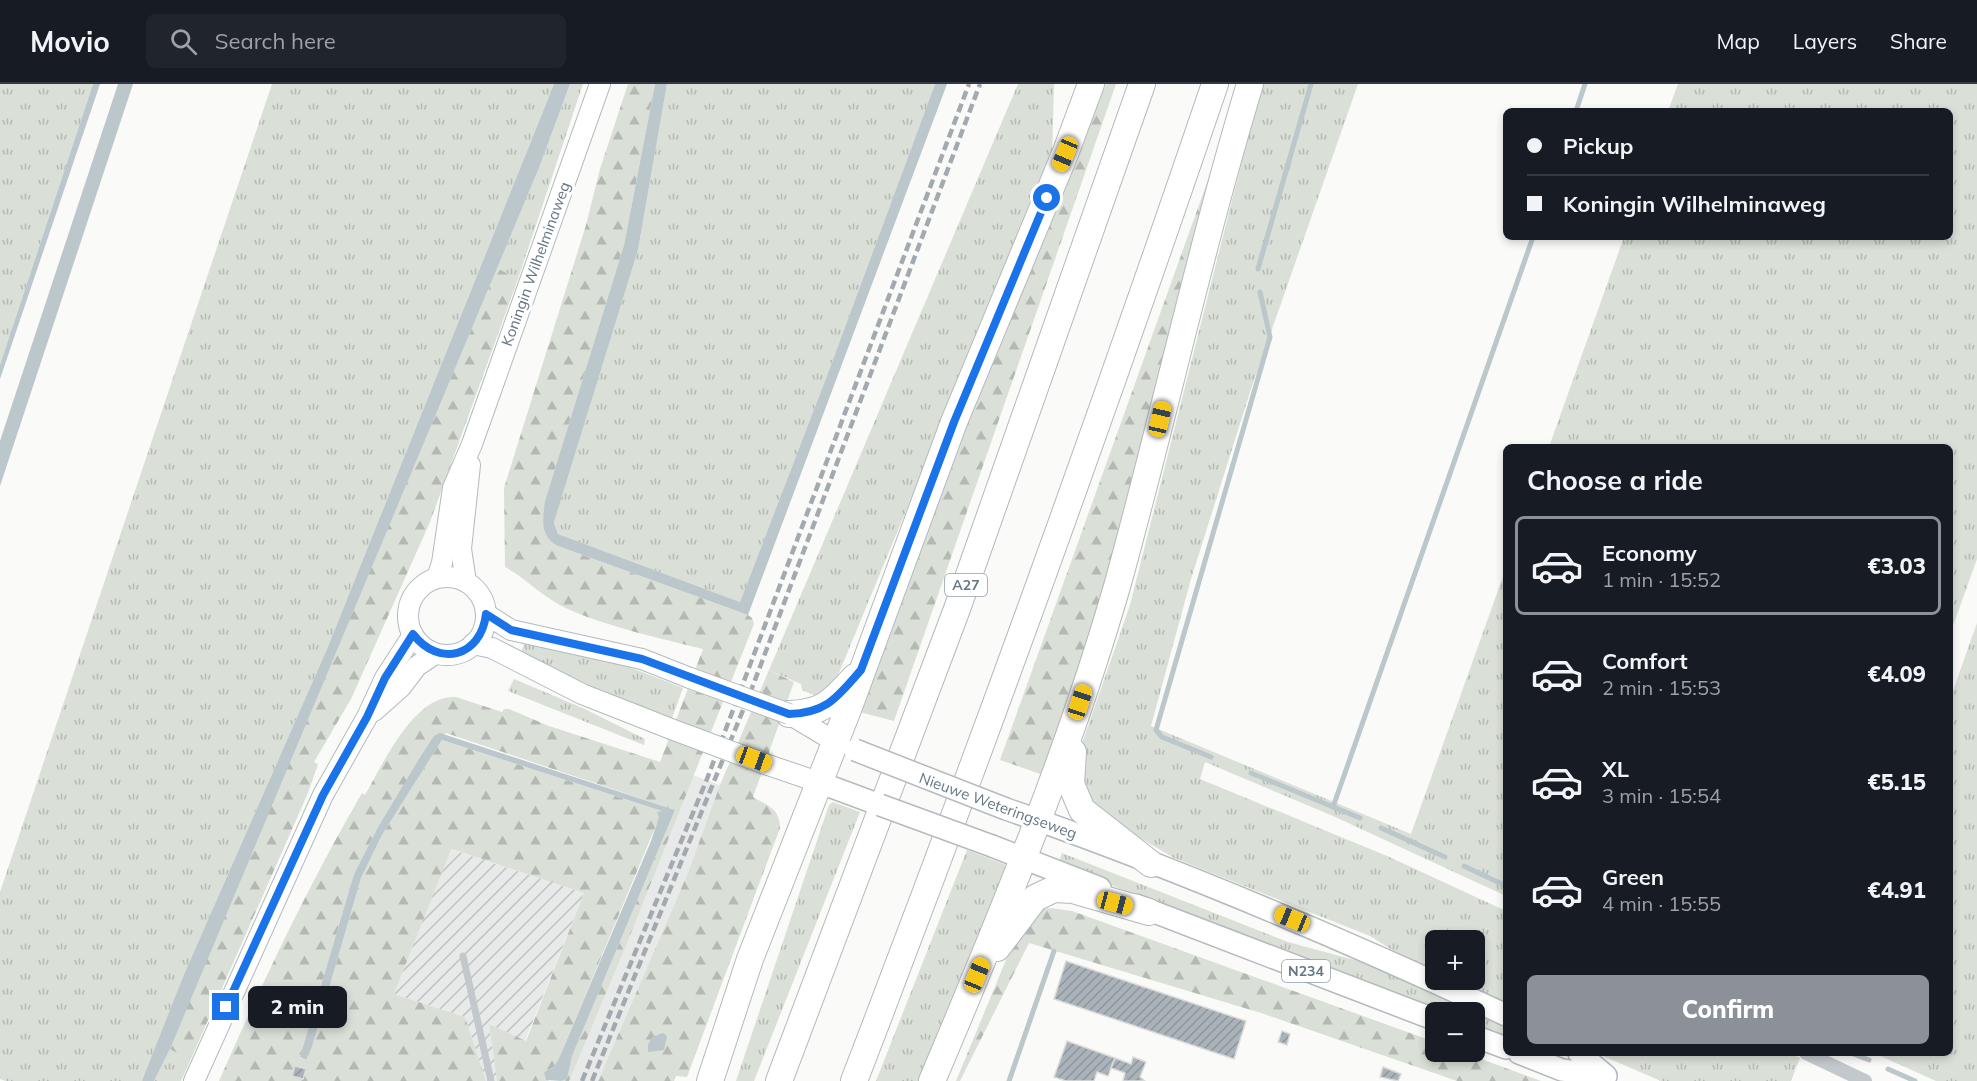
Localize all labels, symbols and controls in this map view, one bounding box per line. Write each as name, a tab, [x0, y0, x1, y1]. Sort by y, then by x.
search box	[146, 14, 566, 68]
text: Movio	[30, 24, 110, 59]
icon: search	[167, 25, 200, 58]
text: Search here	[215, 27, 336, 55]
text: Map	[1717, 28, 1760, 54]
text: Layers	[1793, 28, 1857, 54]
text: Share	[1890, 28, 1947, 54]
text: Pickup	[1563, 132, 1633, 160]
car	[1050, 134, 1080, 174]
street label: Koningin Wilhelminaweg	[497, 179, 574, 349]
route start	[1033, 184, 1060, 211]
text: Koningin Wilhelminaweg	[1563, 190, 1826, 218]
car	[1147, 399, 1173, 439]
text: Choose a ride	[1527, 463, 1703, 497]
icon: car	[1530, 539, 1584, 593]
text: Economy	[1602, 539, 1697, 567]
text: €3.03	[1867, 552, 1926, 580]
text: 1 min · 15:52	[1602, 567, 1721, 592]
road number: A27	[945, 574, 987, 596]
icon: car	[1530, 647, 1584, 701]
text: Comfort	[1602, 647, 1688, 675]
text: €4.09	[1867, 660, 1926, 688]
text: 2 min · 15:53	[1602, 675, 1721, 700]
car	[1066, 682, 1094, 722]
car	[734, 744, 774, 774]
icon: car	[1530, 755, 1584, 809]
text: XL	[1602, 755, 1629, 783]
street label: Nieuwe Weteringseweg	[917, 768, 1080, 843]
text: €5.15	[1867, 768, 1926, 796]
text: 3 min · 15:54	[1602, 783, 1721, 808]
icon: car	[1530, 863, 1584, 917]
text: Green	[1602, 863, 1664, 891]
text: €4.91	[1867, 876, 1926, 904]
car	[1095, 890, 1135, 916]
text: 4 min · 15:55	[1602, 891, 1721, 916]
car	[1272, 904, 1312, 934]
map controls	[1425, 930, 1485, 1062]
button: +	[1425, 930, 1485, 990]
car	[962, 955, 992, 995]
road number: N234	[1282, 960, 1330, 982]
button: Confirm	[1527, 975, 1929, 1044]
callout: 2 min	[247, 986, 346, 1028]
route end	[212, 993, 239, 1020]
text: 2 min	[271, 994, 324, 1019]
button: −	[1425, 1002, 1485, 1062]

